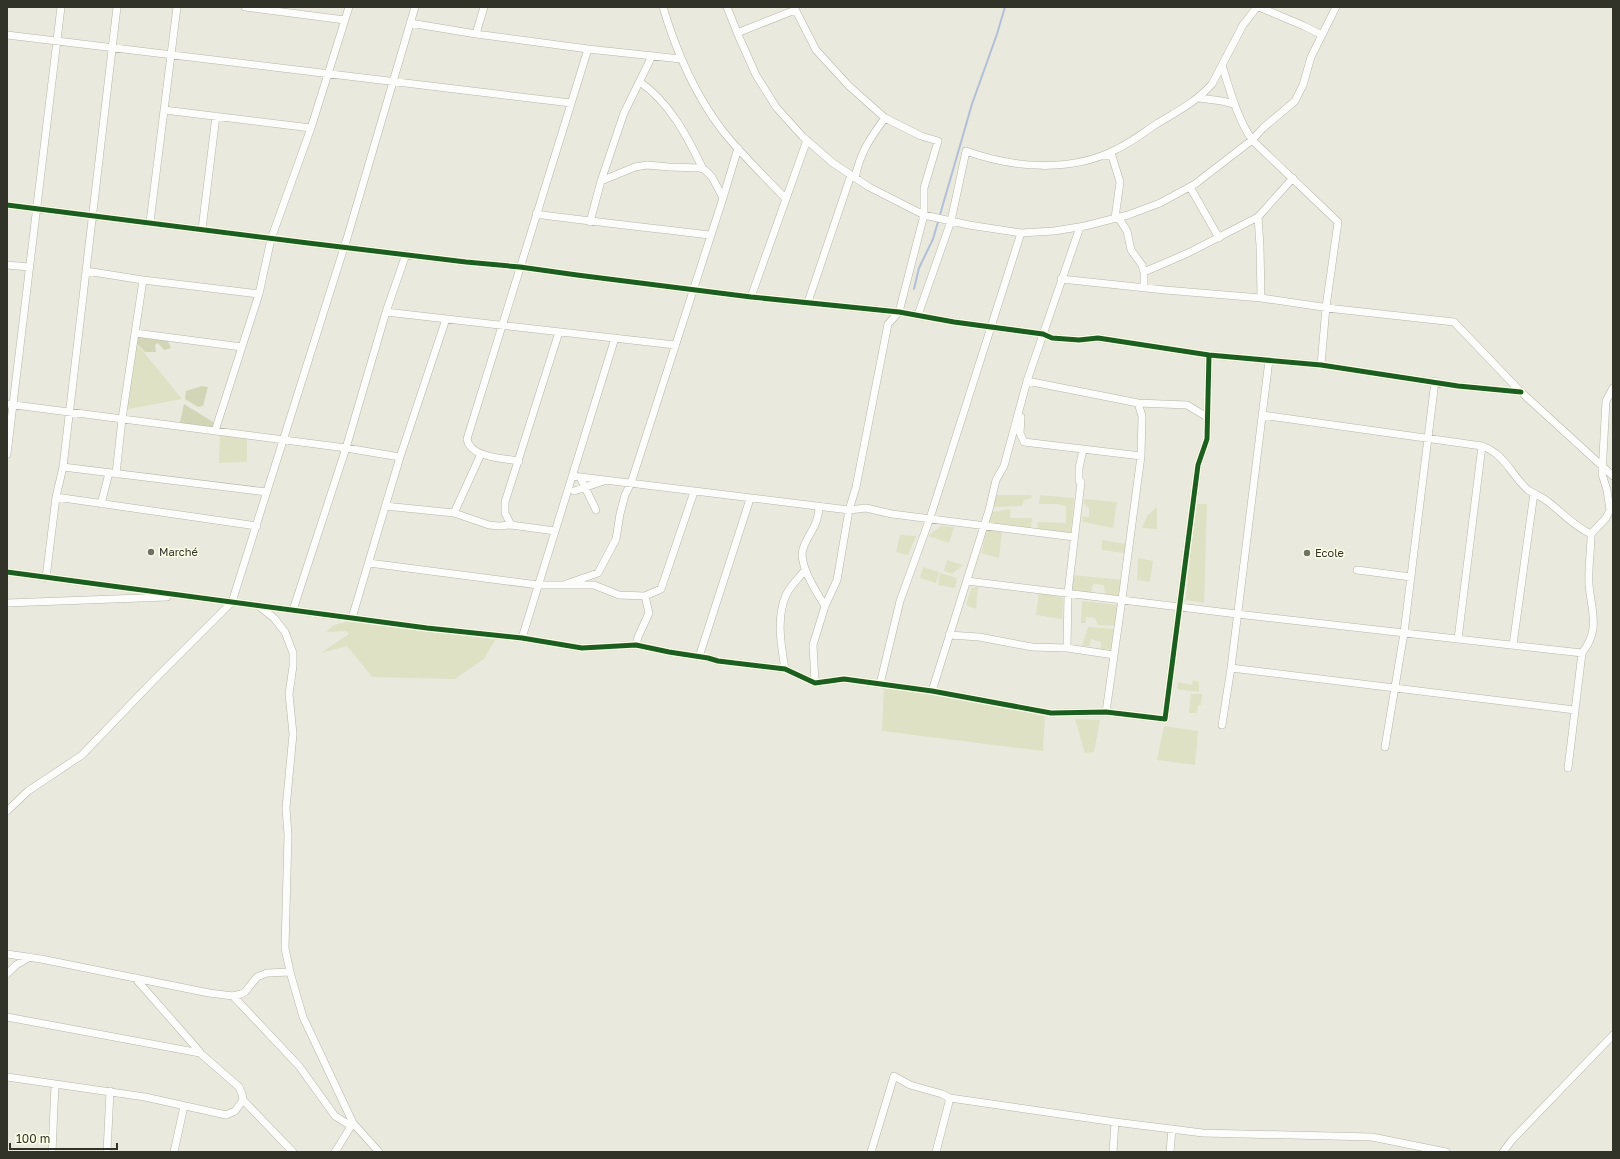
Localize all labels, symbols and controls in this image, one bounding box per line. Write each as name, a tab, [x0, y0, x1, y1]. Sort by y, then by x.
place label: Marché	[159, 545, 198, 558]
place label: Ecole	[1315, 546, 1344, 559]
marker: Marché	[146, 547, 156, 557]
marker: Ecole	[1302, 548, 1312, 558]
scale bar	[10, 1125, 117, 1151]
text: 100 m	[16, 1131, 50, 1146]

